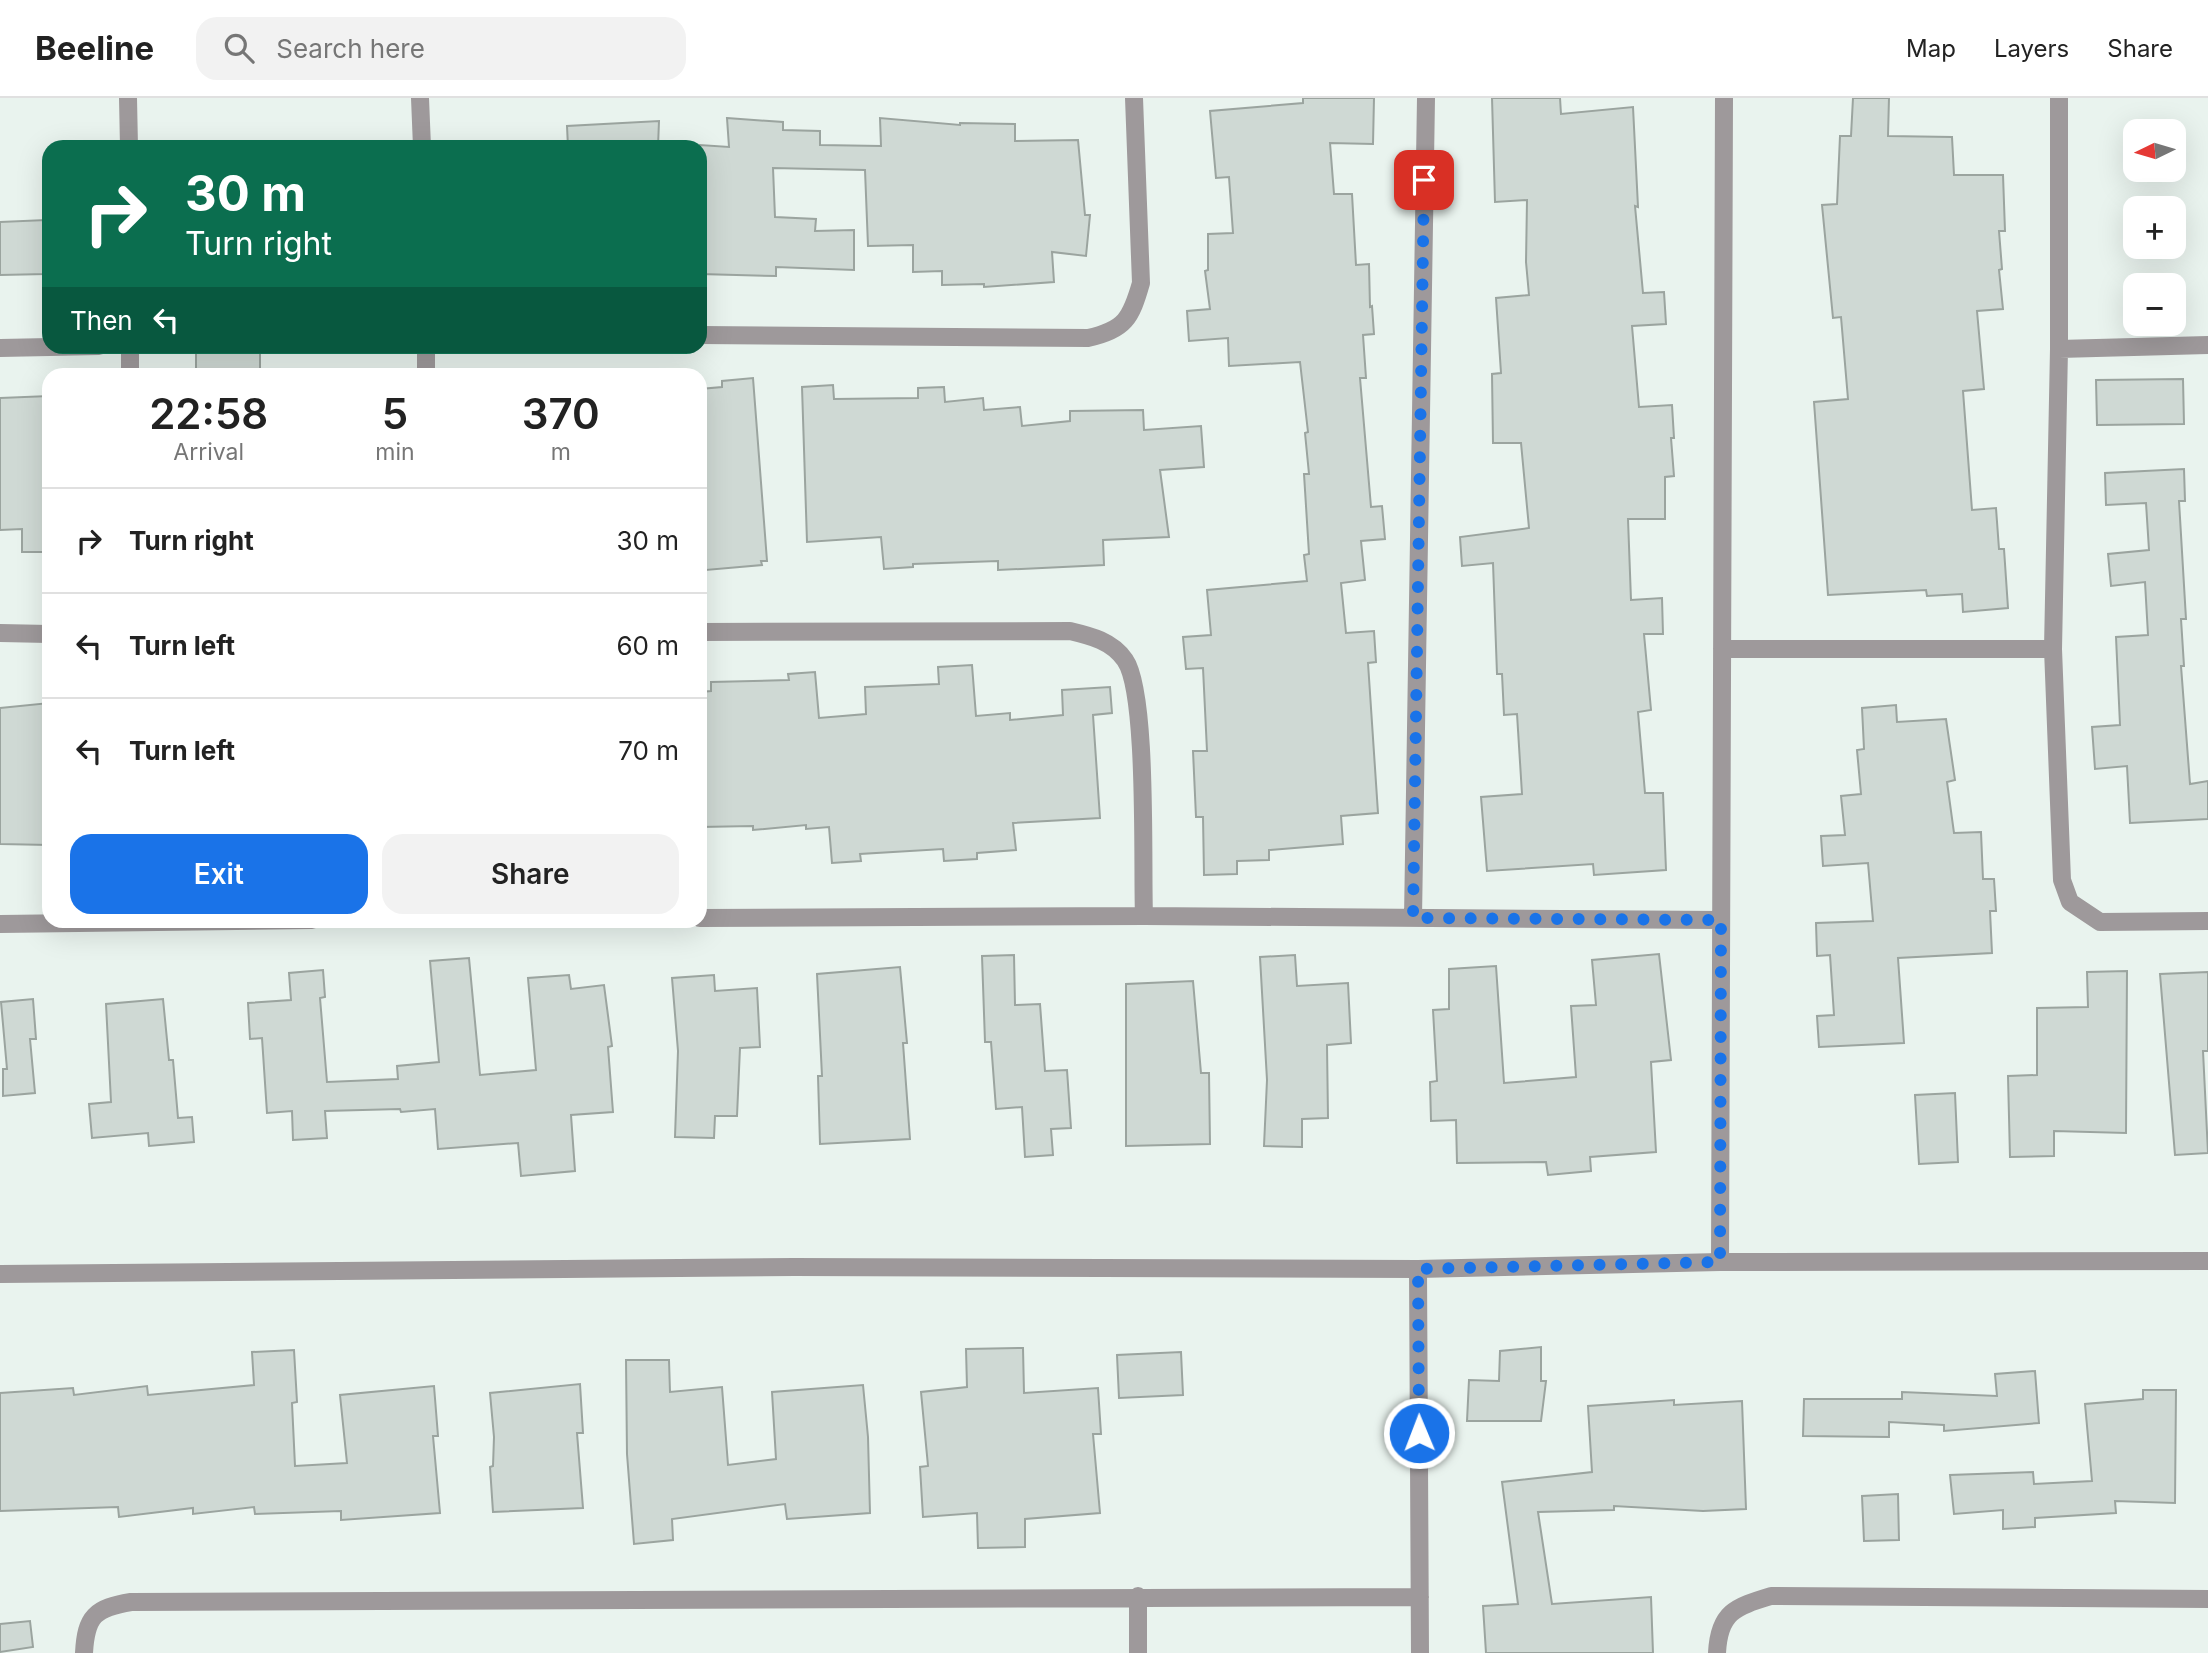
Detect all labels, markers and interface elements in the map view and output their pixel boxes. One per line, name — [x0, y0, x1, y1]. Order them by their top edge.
search box — [196, 17, 686, 80]
text: Beeline — [35, 28, 154, 68]
icon: search — [220, 29, 258, 67]
text: Search here — [276, 33, 425, 64]
text: Map — [1906, 34, 1956, 63]
text: Layers — [1994, 34, 2069, 63]
text: Share — [2107, 34, 2173, 63]
north arrow — [2123, 119, 2186, 182]
map controls — [2123, 119, 2186, 336]
pin — [1394, 150, 1454, 210]
icon: arrive — [1405, 161, 1443, 199]
text: 30 m — [185, 164, 306, 223]
icon: right — [70, 168, 161, 259]
button: + — [2123, 196, 2186, 259]
text: Turn right — [185, 224, 332, 263]
button: − — [2123, 273, 2186, 336]
icon: left — [147, 301, 185, 339]
text: Then — [70, 305, 133, 336]
text: 22:58 — [149, 388, 268, 439]
text: 5 — [382, 388, 408, 439]
text: 370 — [522, 388, 600, 439]
text: Arrival — [173, 438, 244, 466]
text: min — [375, 438, 415, 466]
text: m — [551, 438, 571, 466]
icon: right — [70, 522, 108, 560]
text: Turn right — [129, 525, 254, 556]
text: 30 m — [616, 525, 679, 556]
icon: left — [70, 627, 108, 665]
text: Turn left — [129, 630, 235, 661]
text: 60 m — [616, 630, 679, 661]
icon: left — [70, 732, 108, 770]
text: Turn left — [129, 735, 235, 766]
text: 70 m — [618, 735, 679, 766]
button: Exit — [70, 834, 368, 914]
button: Share — [382, 834, 679, 914]
position arrow — [1382, 1396, 1456, 1470]

